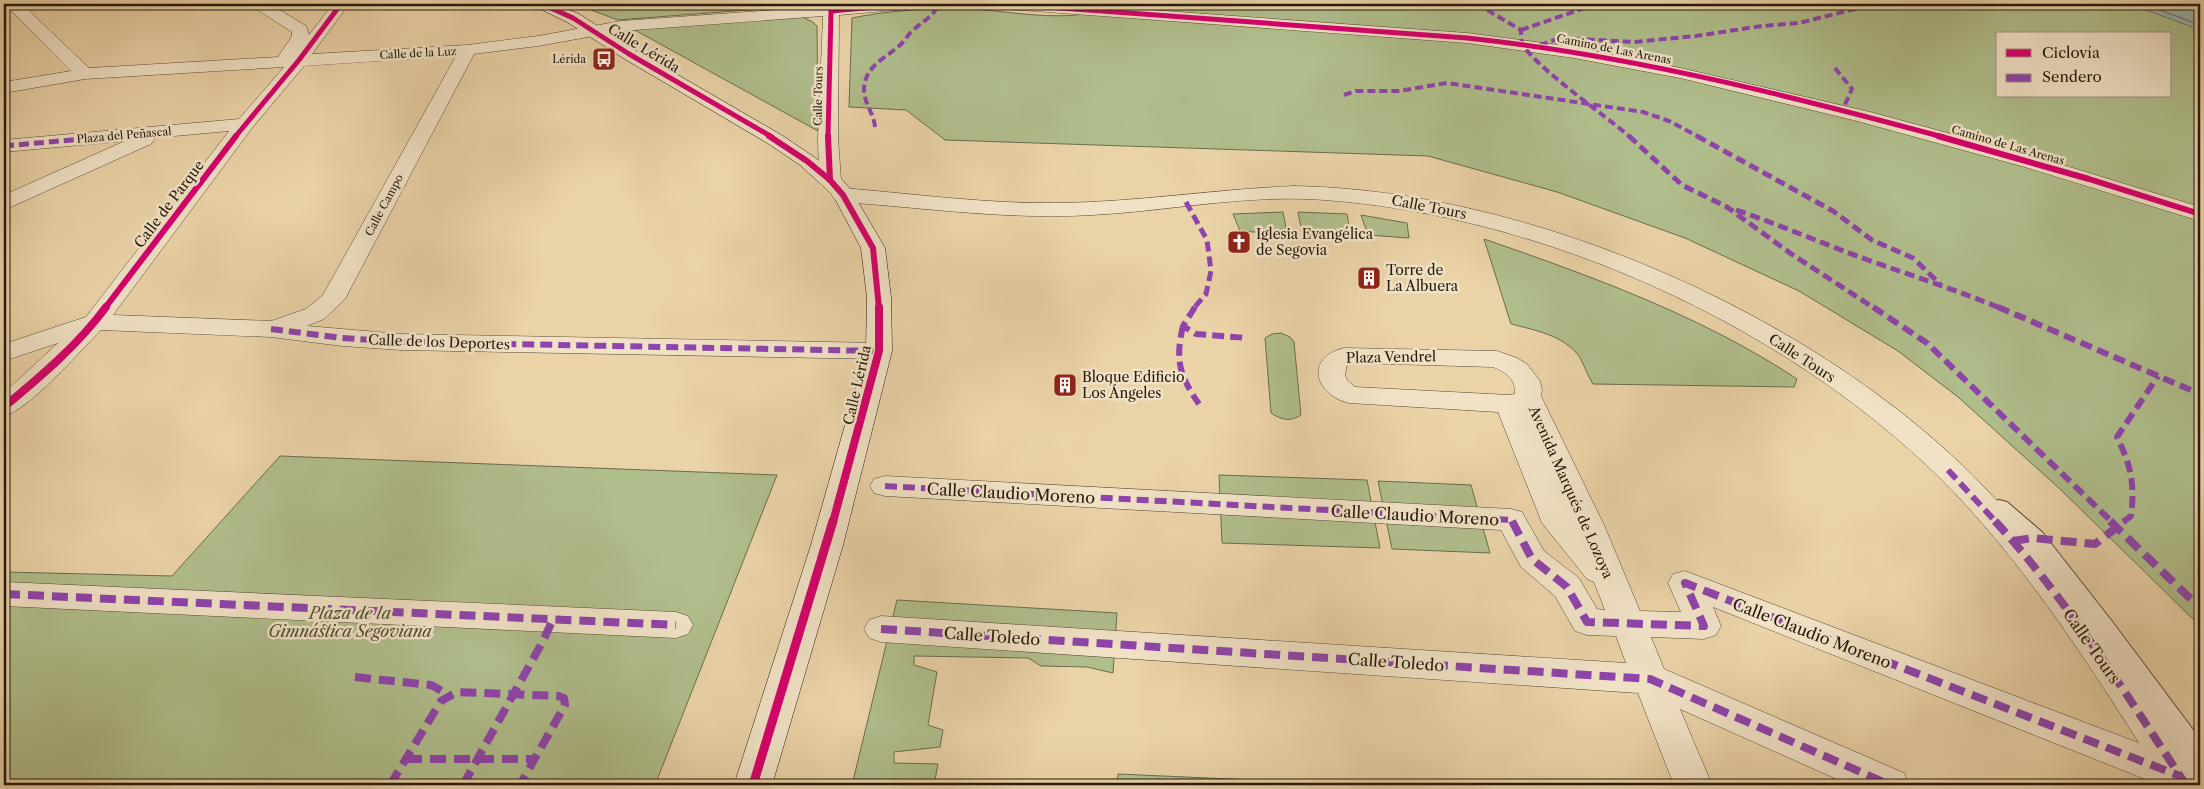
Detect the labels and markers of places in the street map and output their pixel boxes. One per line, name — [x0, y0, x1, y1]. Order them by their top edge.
bus stop icon: Lérida — [591, 46, 617, 72]
place label: Lérida — [552, 52, 586, 66]
place label: Iglesia Evangélica de Segovia — [1256, 225, 1374, 259]
church icon: Iglesia Evangélica de Segovia — [1226, 229, 1252, 255]
place label: Torre de La Albuera — [1386, 261, 1459, 295]
building icon: Torre de La Albuera — [1356, 265, 1382, 291]
place label: Bloque Edificio Los Ángeles — [1082, 368, 1185, 402]
building icon: Bloque Edificio Los Ángeles — [1052, 372, 1078, 398]

